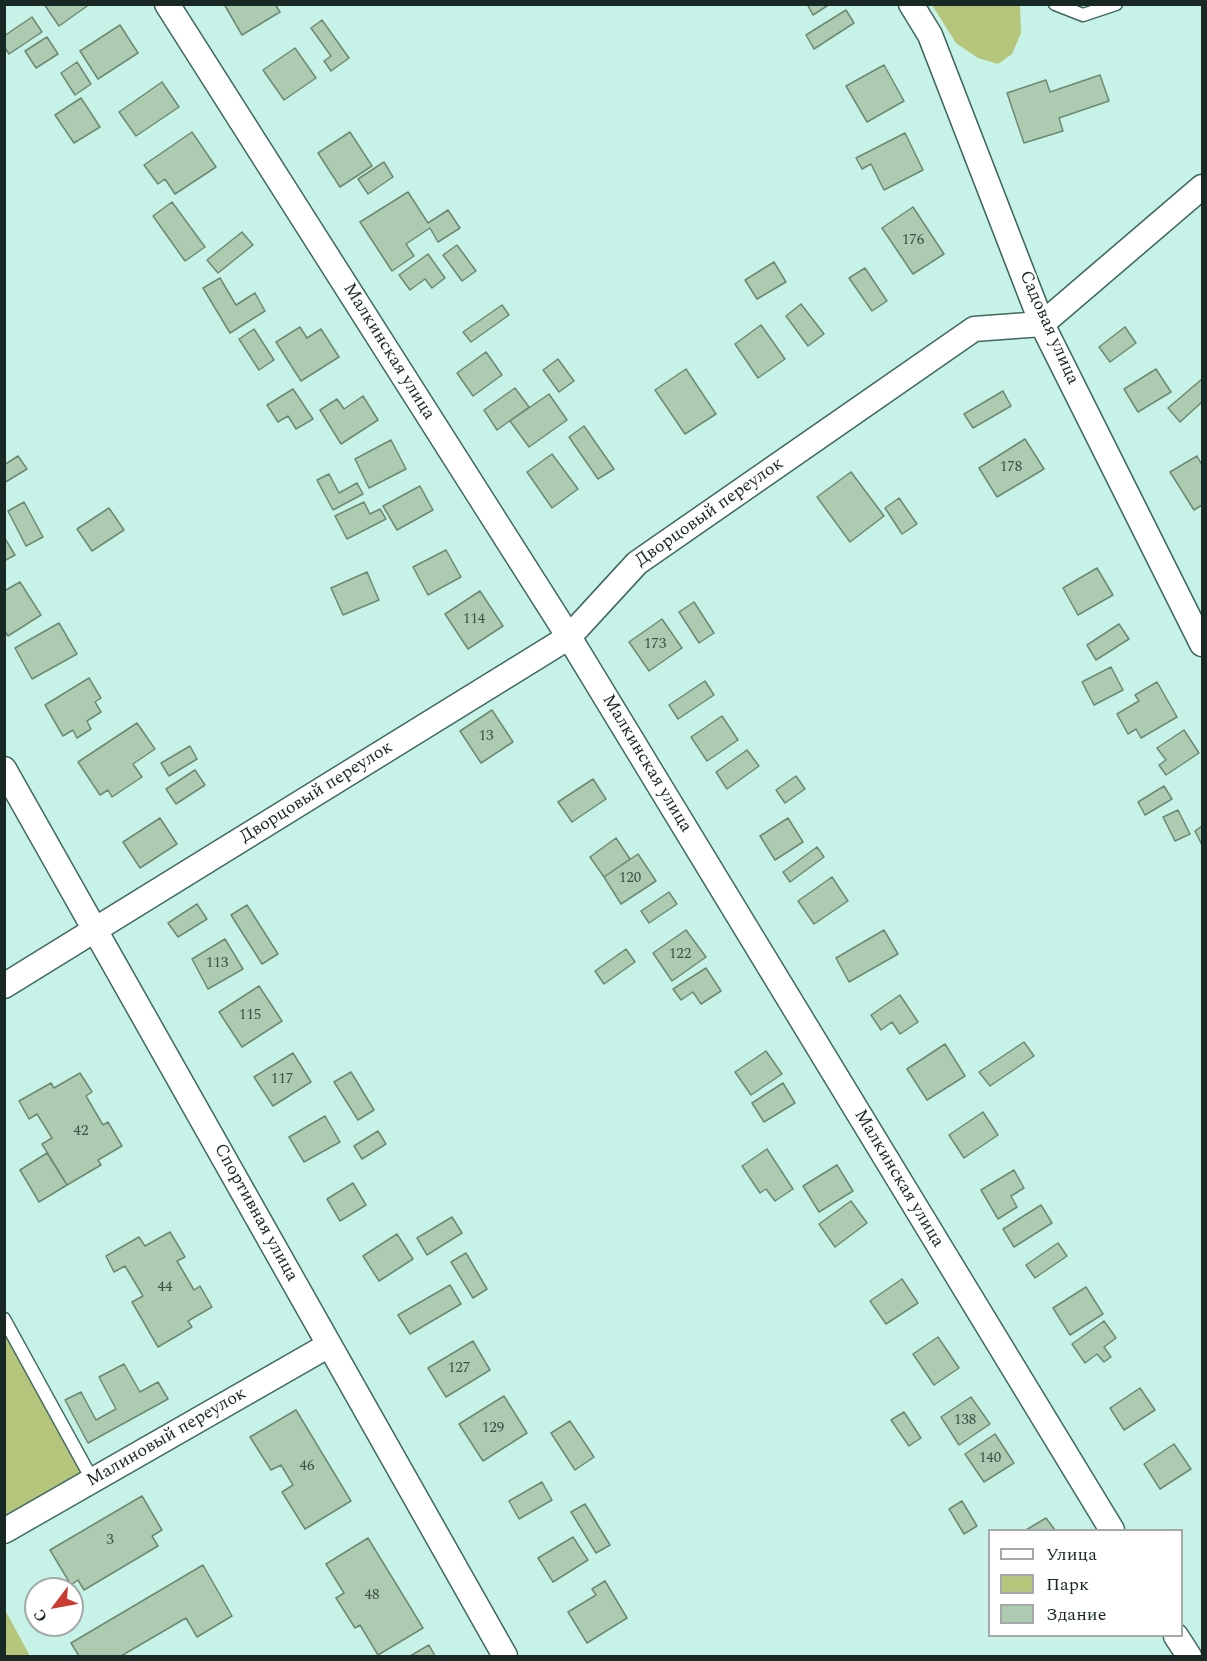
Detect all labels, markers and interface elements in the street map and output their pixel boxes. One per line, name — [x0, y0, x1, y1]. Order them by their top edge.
house number: 176 — [902, 232, 924, 250]
street label: Садовая улица — [1013, 268, 1083, 388]
street label: Малкинская улица — [337, 280, 439, 424]
street label: Дворцовый переулок — [632, 454, 788, 572]
house number: 178 — [1000, 459, 1022, 477]
house number: 114 — [463, 611, 485, 629]
house number: 173 — [644, 636, 666, 654]
street label: Малкинская улица — [596, 691, 696, 837]
house number: 13 — [479, 728, 493, 746]
street label: Дворцовый переулок — [237, 737, 397, 849]
house number: 120 — [619, 870, 641, 888]
house number: 122 — [669, 946, 691, 964]
house number: 113 — [206, 955, 228, 973]
house number: 115 — [239, 1007, 261, 1025]
house number: 117 — [271, 1071, 293, 1089]
street label: Малкинская улица — [848, 1106, 948, 1252]
house number: 42 — [74, 1123, 88, 1141]
street label: Спортивная улица — [208, 1140, 302, 1286]
house number: 44 — [158, 1279, 172, 1297]
house number: 127 — [448, 1360, 470, 1378]
street label: Малиновый переулок — [83, 1383, 251, 1493]
house number: 138 — [954, 1412, 976, 1430]
house number: 129 — [482, 1420, 504, 1438]
house number: 140 — [979, 1450, 1001, 1468]
house number: 46 — [300, 1458, 314, 1476]
legend — [988, 1529, 1183, 1637]
house number: 3 — [106, 1532, 114, 1550]
text: Улица — [1046, 1541, 1097, 1568]
text: Парк — [1046, 1571, 1089, 1598]
north arrow — [24, 1577, 84, 1637]
house number: 48 — [365, 1587, 379, 1605]
text: Здание — [1046, 1601, 1106, 1628]
text: С — [27, 1604, 54, 1627]

